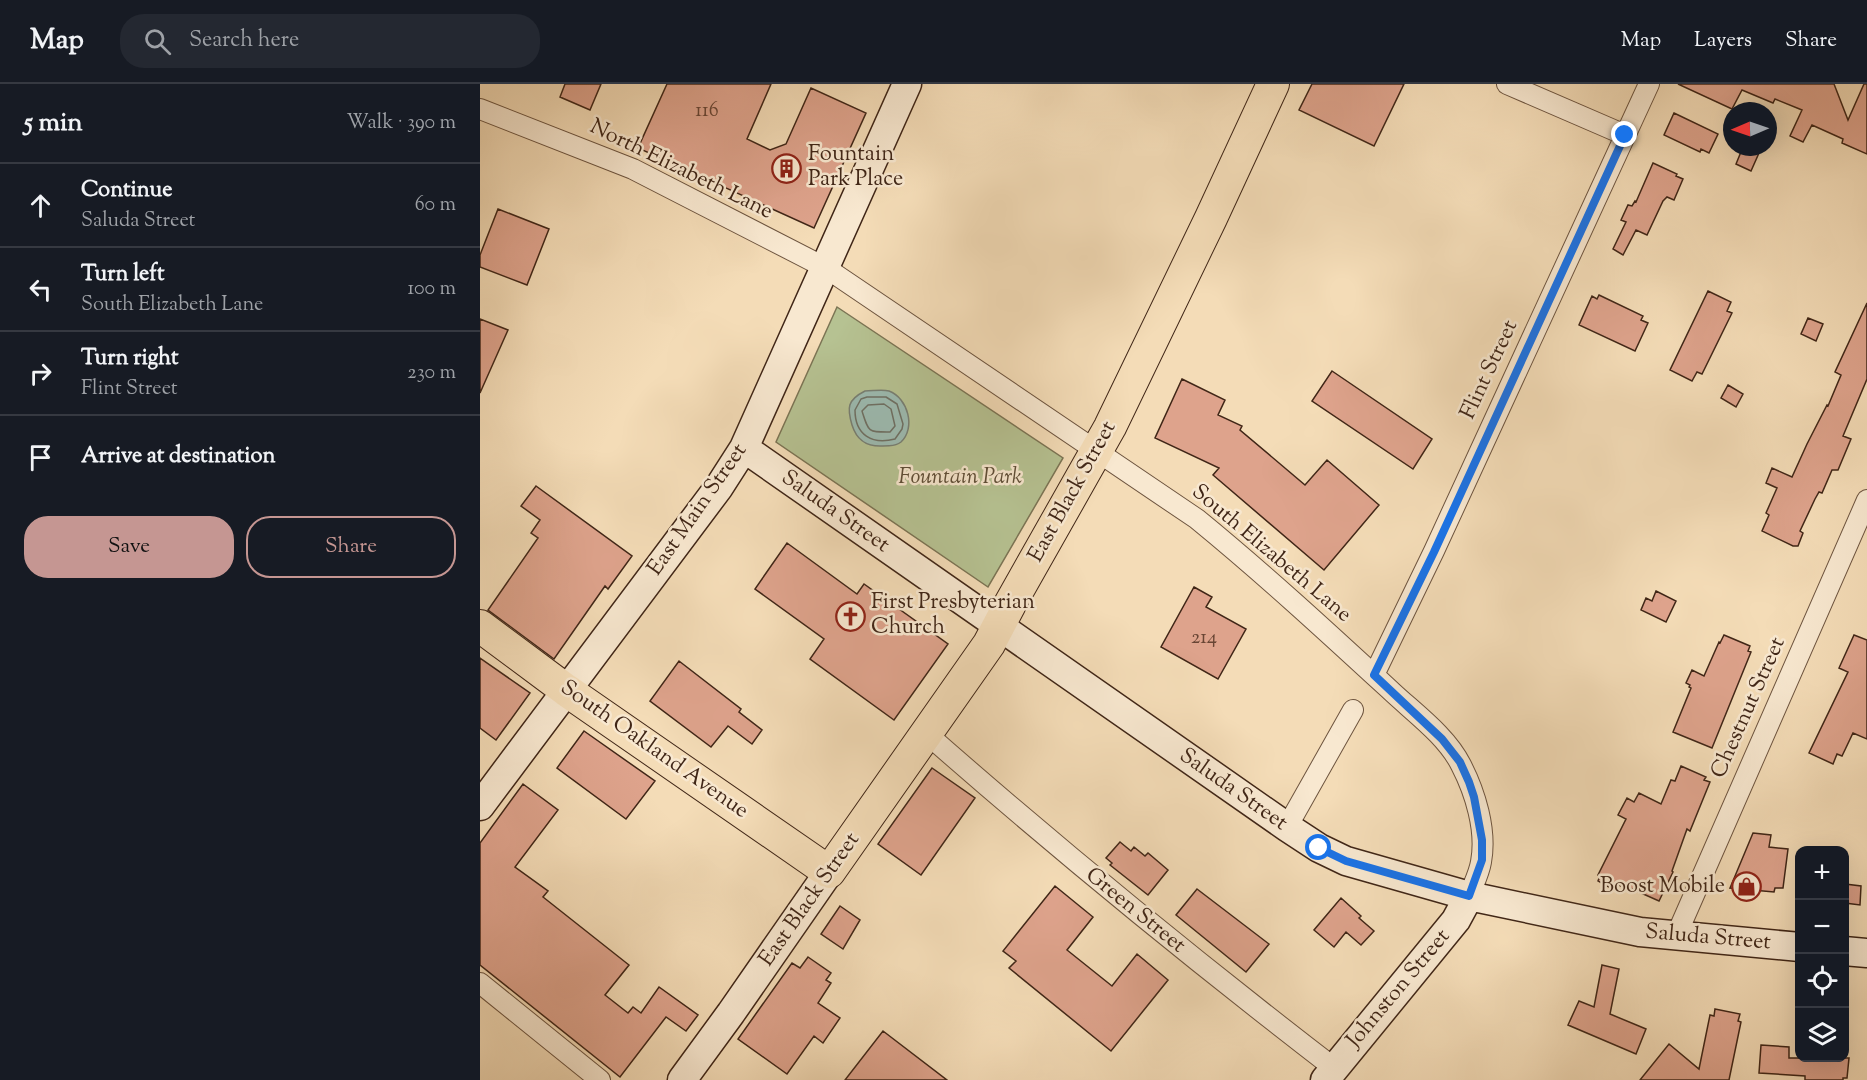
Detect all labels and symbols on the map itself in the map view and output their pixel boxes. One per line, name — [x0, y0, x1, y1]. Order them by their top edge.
house number: 116 — [695, 97, 719, 126]
north arrow — [1723, 102, 1777, 156]
street label: North Elizabeth Lane — [584, 112, 778, 228]
route end — [1611, 121, 1637, 147]
place label: Fountain Park Place — [808, 139, 903, 196]
building icon: Fountain Park Place — [771, 152, 803, 184]
street label: Flint Street — [1453, 315, 1527, 425]
street label: East Black Street — [1021, 415, 1125, 569]
street label: East Main Street — [640, 437, 756, 583]
park label: Fountain Park — [898, 462, 1022, 494]
street label: Saluda Street — [774, 463, 896, 561]
street label: South Elizabeth Lane — [1184, 477, 1358, 631]
place label: First Presbyterian Church — [871, 587, 1035, 644]
church icon: First Presbyterian Church — [834, 600, 866, 632]
house number: 214 — [1191, 624, 1217, 653]
street label: Chestnut Street — [1704, 632, 1795, 784]
street label: South Oakland Avenue — [553, 673, 755, 827]
street label: Saluda Street — [1172, 741, 1294, 839]
street label: East Black Street — [752, 826, 868, 974]
route start — [1305, 834, 1331, 860]
street label: Green Street — [1078, 860, 1193, 962]
place label: Boost Mobile — [1600, 871, 1725, 903]
shop icon: Boost Mobile — [1730, 871, 1762, 903]
street label: Saluda Street — [1644, 917, 1773, 959]
street label: Johnston Street — [1339, 922, 1459, 1056]

